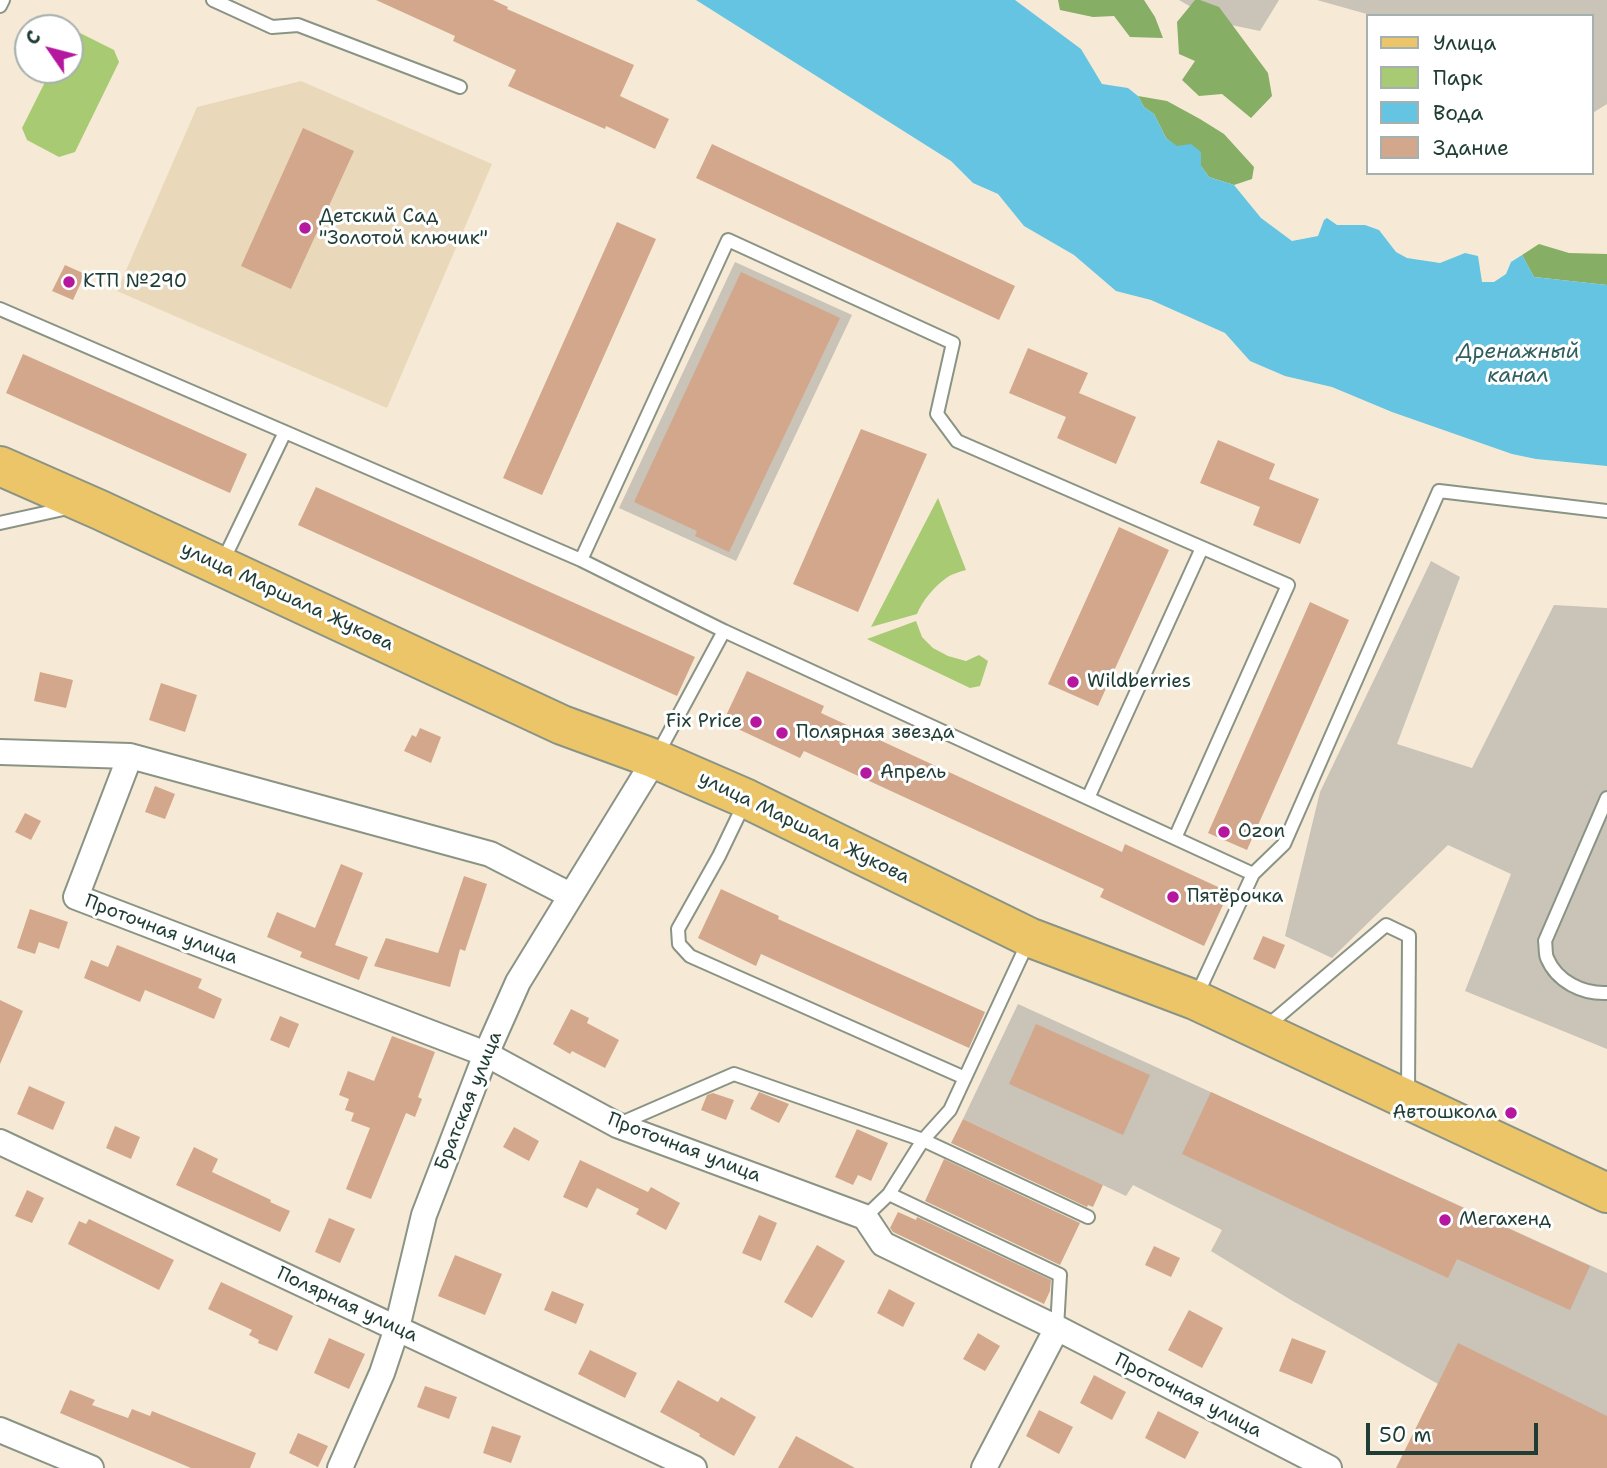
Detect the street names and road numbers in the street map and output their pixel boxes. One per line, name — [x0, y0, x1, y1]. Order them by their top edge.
street label: улица Маршала Жукова — [177, 538, 397, 656]
street label: улица Маршала Жукова — [695, 767, 913, 889]
street label: Проточная улица — [81, 890, 241, 970]
street label: Братская улица — [431, 1028, 507, 1174]
street label: Проточная улица — [604, 1108, 764, 1188]
street label: Полярная улица — [273, 1262, 421, 1348]
street label: Проточная улица — [1111, 1349, 1265, 1443]

